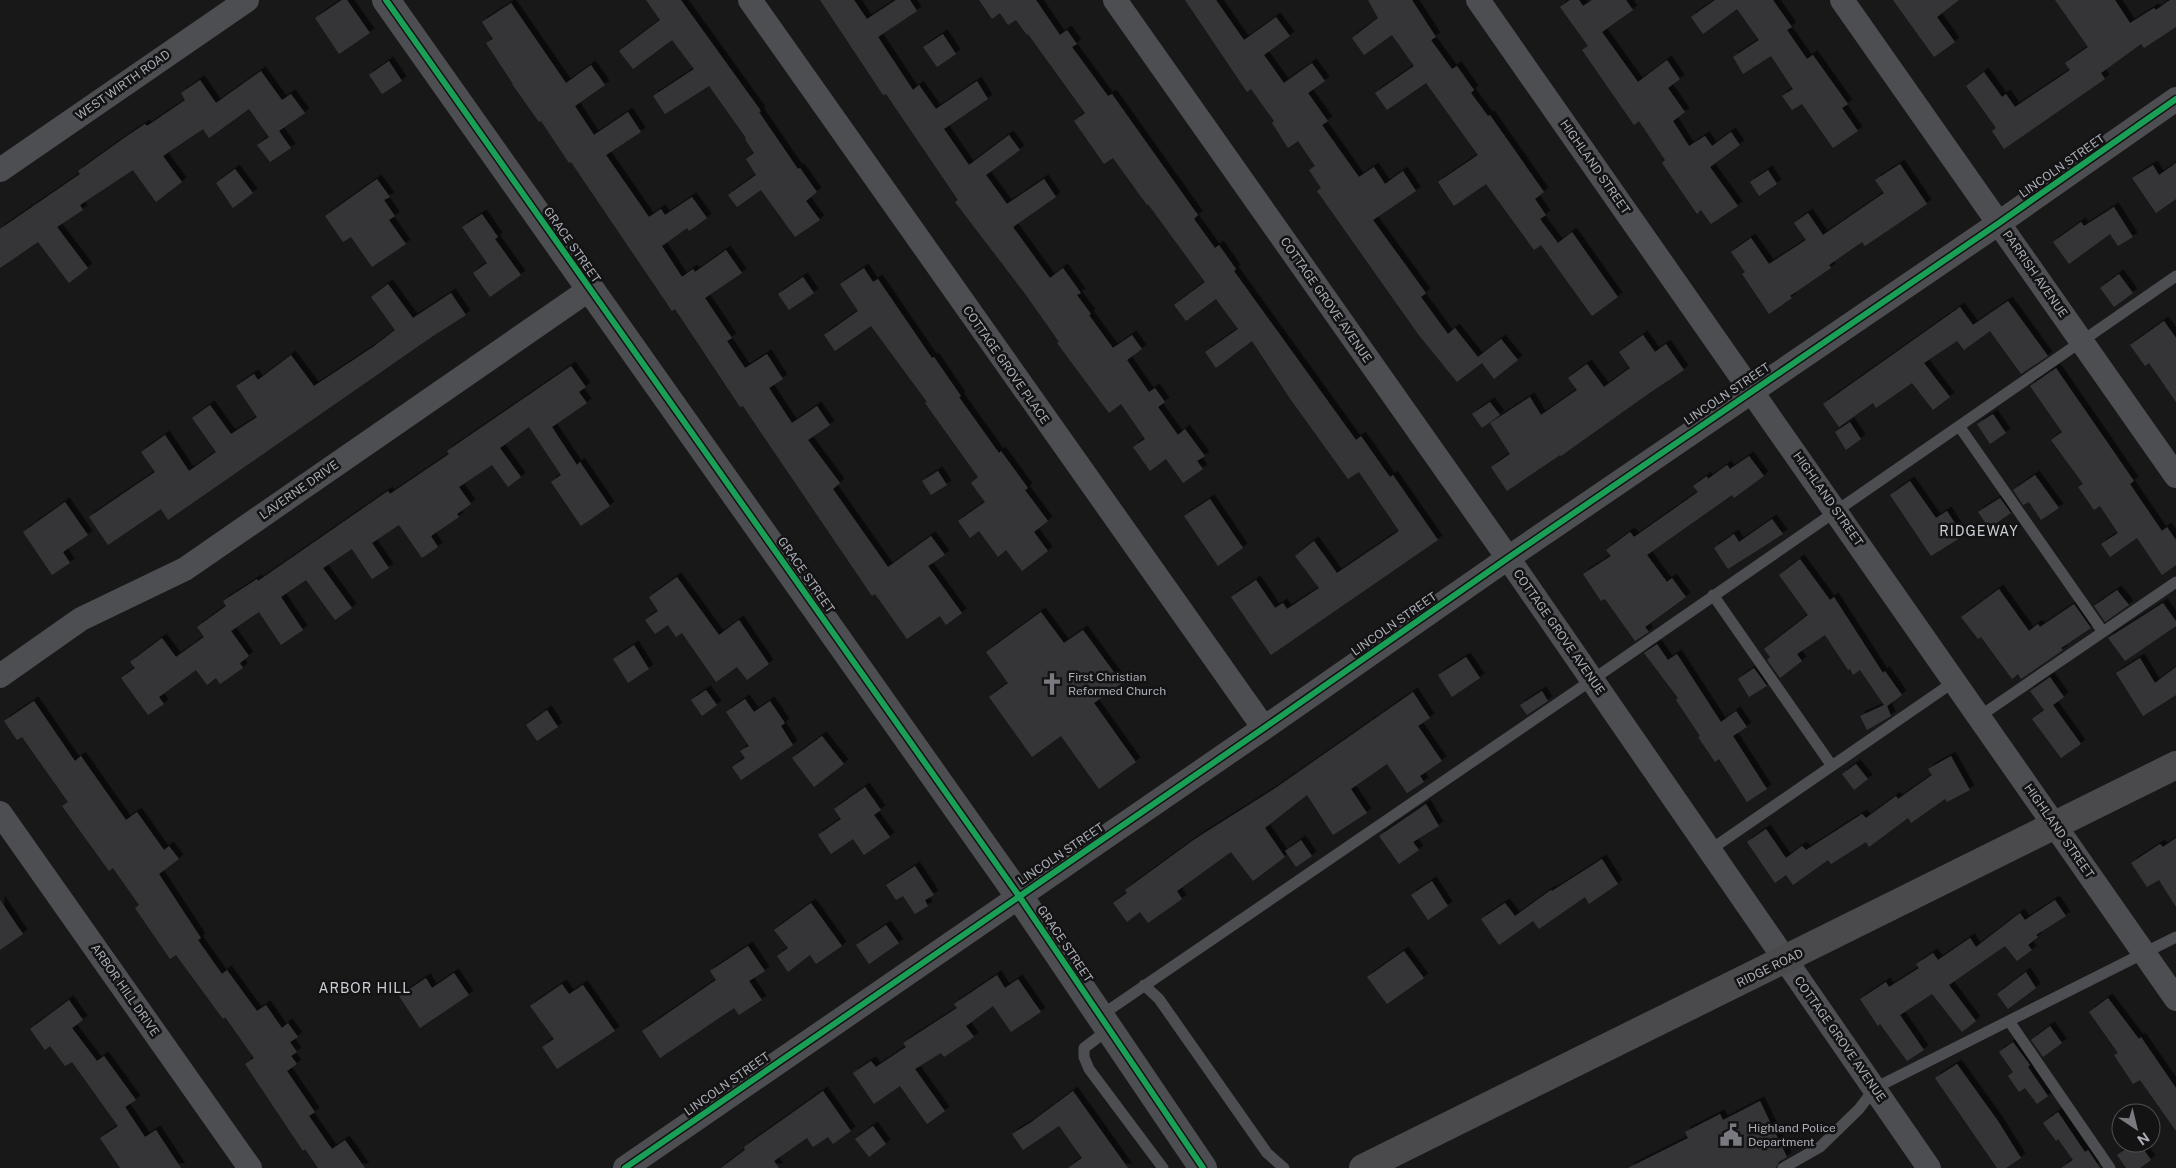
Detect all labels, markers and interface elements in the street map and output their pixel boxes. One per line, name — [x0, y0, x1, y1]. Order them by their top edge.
street label: WEST WIRTH ROAD — [73, 47, 173, 123]
street label: HIGHLAND STREET — [1557, 117, 1633, 217]
street label: LINCOLN STREET — [2017, 131, 2107, 201]
street label: GRACE STREET — [541, 205, 603, 285]
street label: PARRISH AVENUE — [2000, 228, 2070, 320]
street label: COTTAGE GROVE AVENUE — [1277, 235, 1375, 365]
street label: COTTAGE GROVE PLACE — [960, 303, 1052, 427]
street label: LINCOLN STREET — [1681, 360, 1773, 428]
street label: HIGHLAND STREET — [1790, 449, 1866, 549]
street label: LAVERNE DRIVE — [257, 458, 341, 522]
district label: RIDGEWAY — [1939, 523, 2019, 539]
street label: GRACE STREET — [775, 535, 837, 615]
street label: COTTAGE GROVE AVENUE — [1510, 567, 1608, 697]
street label: LINCOLN STREET — [1349, 589, 1439, 659]
place label: First Christian Reformed Church — [1068, 670, 1166, 698]
church icon: First Christian Reformed Church — [1039, 671, 1065, 697]
street label: HIGHLAND STREET — [2021, 781, 2097, 881]
street label: LINCOLN STREET — [1015, 820, 1107, 888]
street label: GRACE STREET — [1034, 903, 1096, 985]
street label: ARBOR HILL DRIVE — [88, 941, 162, 1039]
street label: RIDGE ROAD — [1734, 946, 1806, 990]
street label: COTTAGE GROVE AVENUE — [1791, 974, 1889, 1104]
district label: ARBOR HILL — [319, 980, 411, 996]
street label: LINCOLN STREET — [682, 1049, 772, 1119]
north arrow — [2111, 1103, 2161, 1153]
place label: Highland Police Department — [1748, 1121, 1836, 1149]
public building icon: Highland Police Department — [1718, 1122, 1744, 1148]
text: N — [2134, 1129, 2153, 1148]

